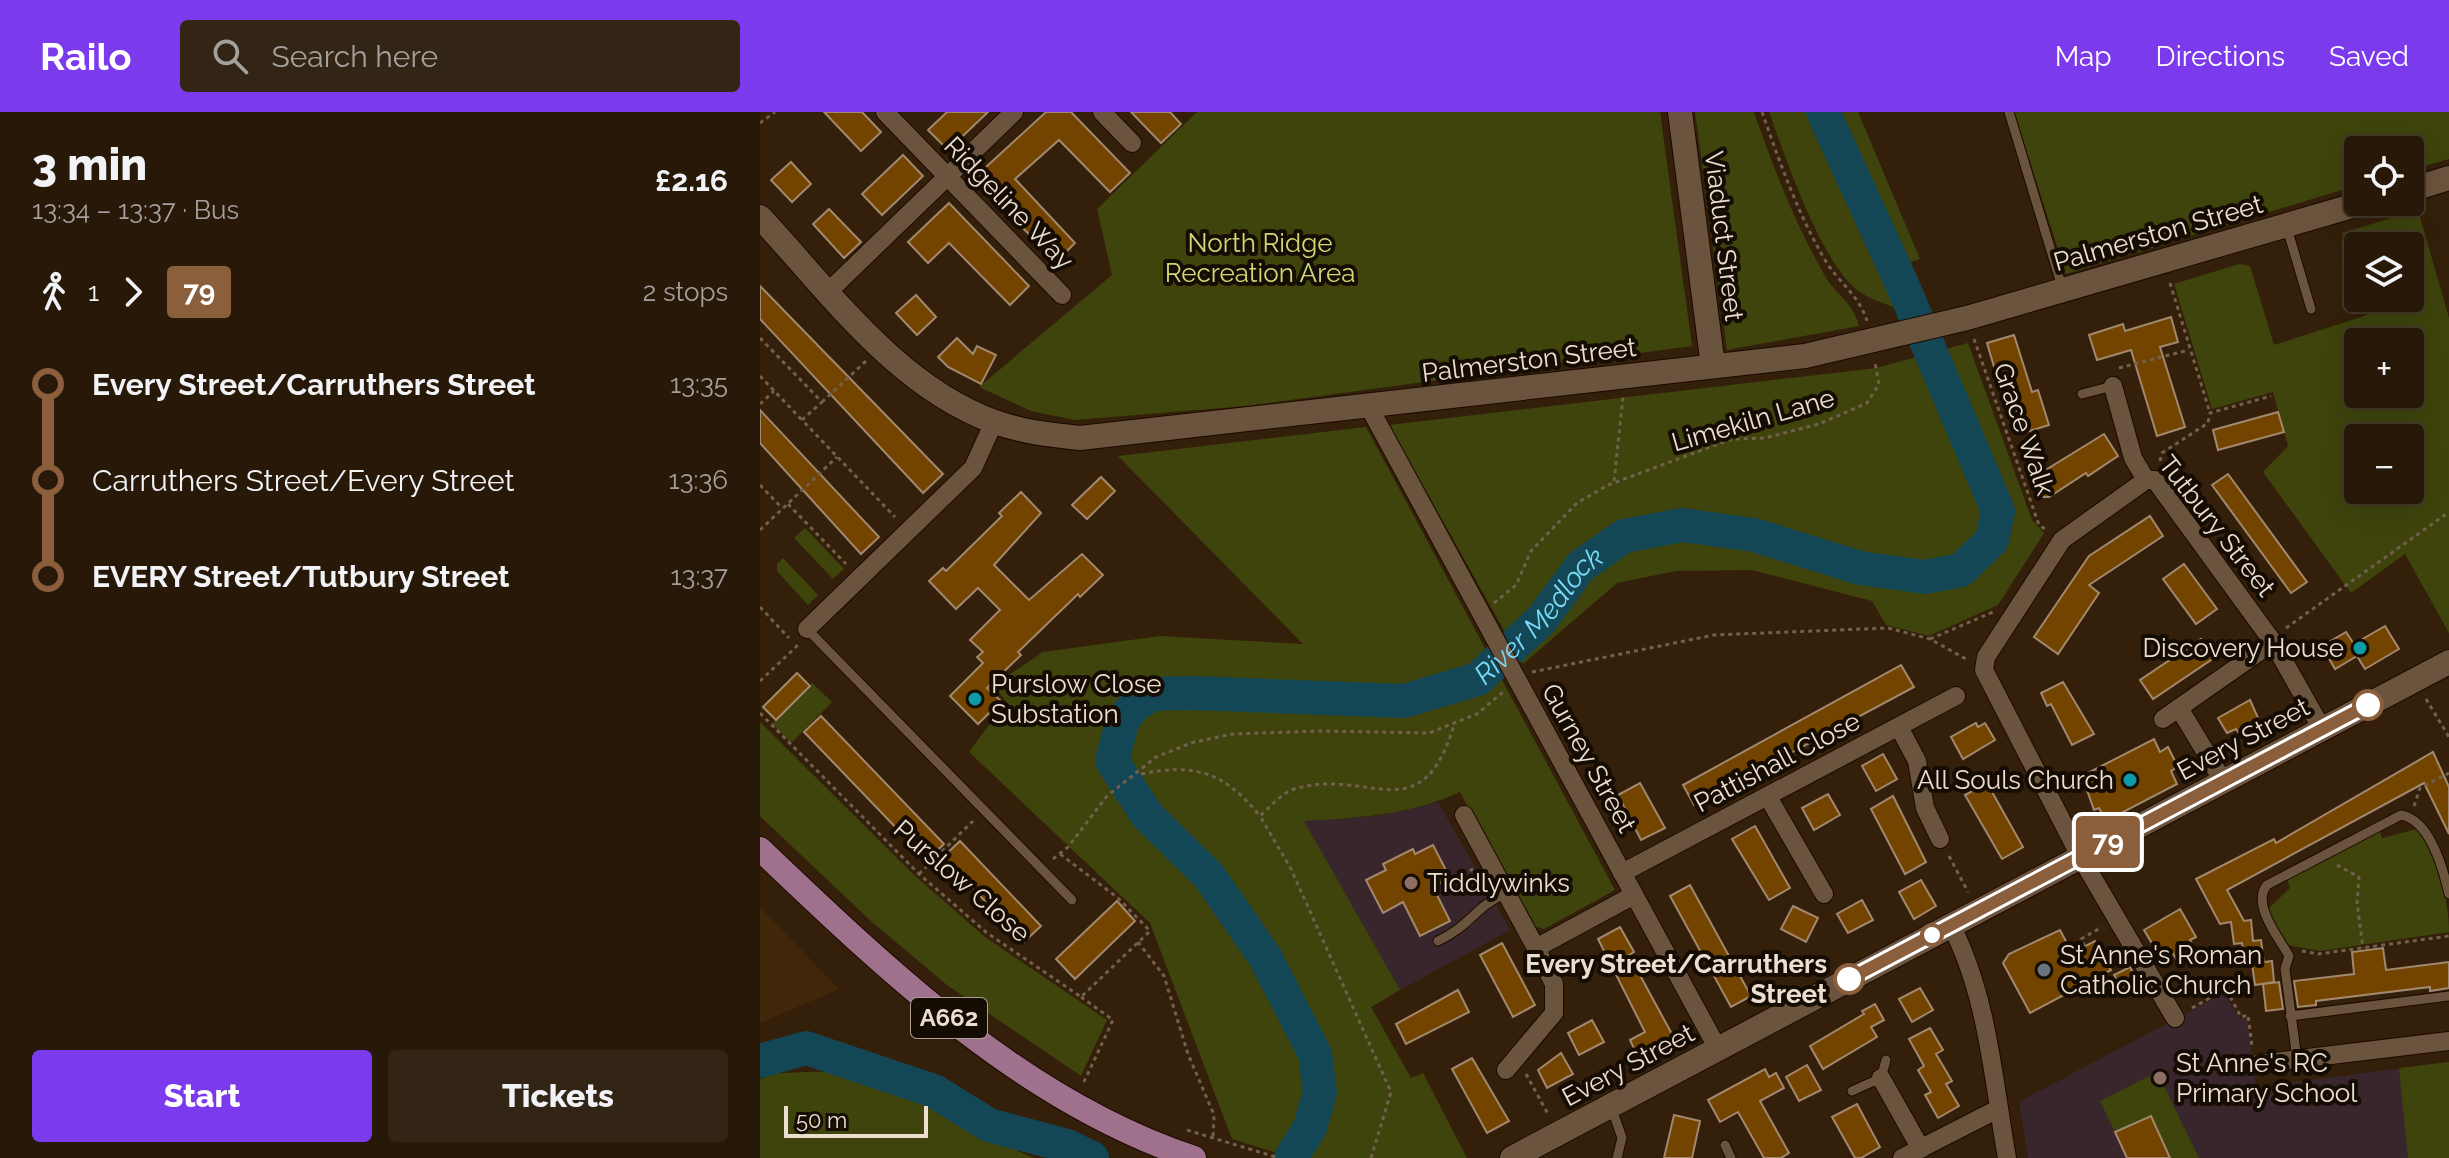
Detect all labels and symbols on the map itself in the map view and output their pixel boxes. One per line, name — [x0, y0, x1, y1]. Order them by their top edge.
street label: Ridgeline Way — [938, 131, 1080, 275]
street label: Viaduct Street — [1699, 149, 1749, 323]
street label: Palmerston Street — [2050, 189, 2266, 277]
park label: North Ridge Recreation Area — [1165, 228, 1355, 288]
street label: Palmerston Street — [1420, 332, 1638, 388]
street label: Grace Walk — [1987, 359, 2061, 499]
street label: Limekiln Lane — [1668, 382, 1838, 458]
street label: Tutbury Street — [2153, 450, 2281, 603]
water label: River Medlock — [1467, 540, 1610, 691]
place label: Discovery House — [2143, 633, 2344, 663]
marker: Discovery House — [2351, 639, 2369, 657]
place label: Purslow Close Substation — [991, 669, 1162, 729]
street label: Gurney Street — [1536, 678, 1642, 838]
marker: Purslow Close Substation — [966, 690, 984, 708]
unlabelled marker — [2353, 690, 2383, 720]
street label: Every Street — [2172, 692, 2314, 786]
street label: Pattishall Close — [1689, 706, 1865, 818]
place label: All Souls Church — [1917, 765, 2114, 795]
marker: All Souls Church — [2121, 771, 2139, 789]
street label: Purslow Close — [888, 814, 1036, 948]
line badge: 79 — [2072, 816, 2144, 868]
place label: Tiddlywinks — [1427, 868, 1570, 898]
marker: Tiddlywinks — [1402, 874, 1420, 892]
unlabelled marker — [1921, 924, 1943, 946]
place label: St Anne's Roman Catholic Church — [2060, 940, 2262, 1000]
place label: Every Street/Carruthers Street — [1525, 949, 1827, 1009]
marker: St Anne's Roman Catholic Church — [2035, 961, 2053, 979]
marker: Every Street/Carruthers Street — [1834, 964, 1864, 994]
road number: A662 — [911, 998, 987, 1038]
street label: Every Street — [1557, 1018, 1699, 1112]
place label: St Anne's RC Primary School — [2176, 1048, 2358, 1108]
marker: St Anne's RC Primary School — [2151, 1069, 2169, 1087]
scale bar — [784, 1102, 928, 1138]

